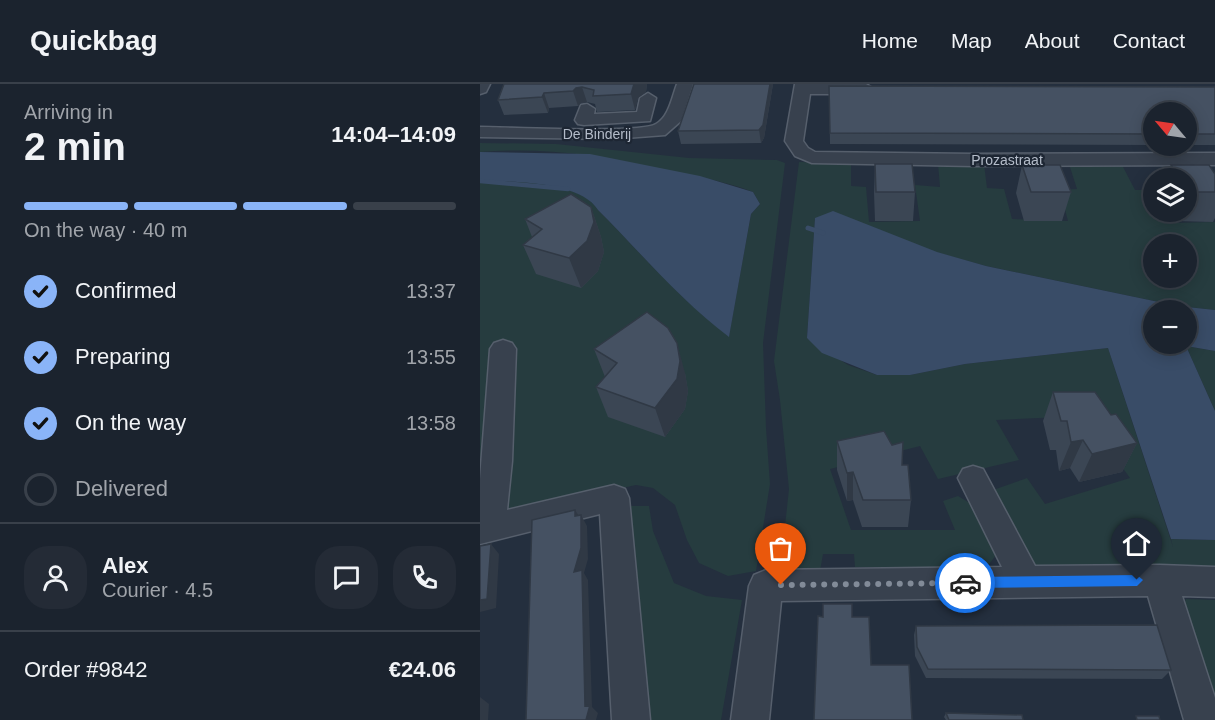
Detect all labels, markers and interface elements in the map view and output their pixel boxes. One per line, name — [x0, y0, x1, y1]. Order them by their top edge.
text: Quickbag — [30, 25, 158, 56]
text: Home — [862, 29, 918, 52]
text: Map — [951, 29, 992, 52]
text: About — [1025, 29, 1080, 52]
text: Contact — [1113, 29, 1185, 52]
text: Arriving in — [24, 101, 113, 123]
north arrow — [1143, 102, 1197, 156]
map controls — [1143, 102, 1197, 354]
text: 14:04–14:09 — [331, 122, 456, 147]
text: 2 min — [24, 125, 126, 168]
street label: De Binderij — [563, 126, 631, 142]
street label: Prozastraat — [971, 152, 1043, 168]
button: layers — [1143, 168, 1197, 222]
text: On the way · 40 m — [24, 219, 187, 241]
button: + — [1143, 234, 1197, 288]
icon: check — [24, 275, 57, 308]
text: Confirmed — [75, 278, 176, 303]
text: 13:37 — [406, 280, 456, 302]
button: − — [1143, 300, 1197, 354]
icon: check — [24, 341, 57, 374]
text: Preparing — [75, 344, 170, 369]
text: 13:55 — [406, 346, 456, 368]
icon: check — [24, 407, 57, 440]
text: On the way — [75, 410, 186, 435]
text: 13:58 — [406, 412, 456, 434]
text: Delivered — [75, 476, 168, 501]
pin — [1111, 518, 1162, 580]
pin — [755, 523, 806, 585]
icon: home — [1120, 527, 1153, 560]
icon: bag — [764, 532, 797, 565]
button: person — [24, 546, 87, 609]
button: chat — [315, 546, 378, 609]
button: phone — [393, 546, 456, 609]
text: Alex — [102, 553, 148, 578]
courier — [935, 553, 995, 613]
icon: car — [949, 567, 982, 600]
text: Courier · 4.5 — [102, 579, 213, 601]
text: Order #9842 — [24, 657, 148, 682]
text: €24.06 — [389, 657, 456, 682]

